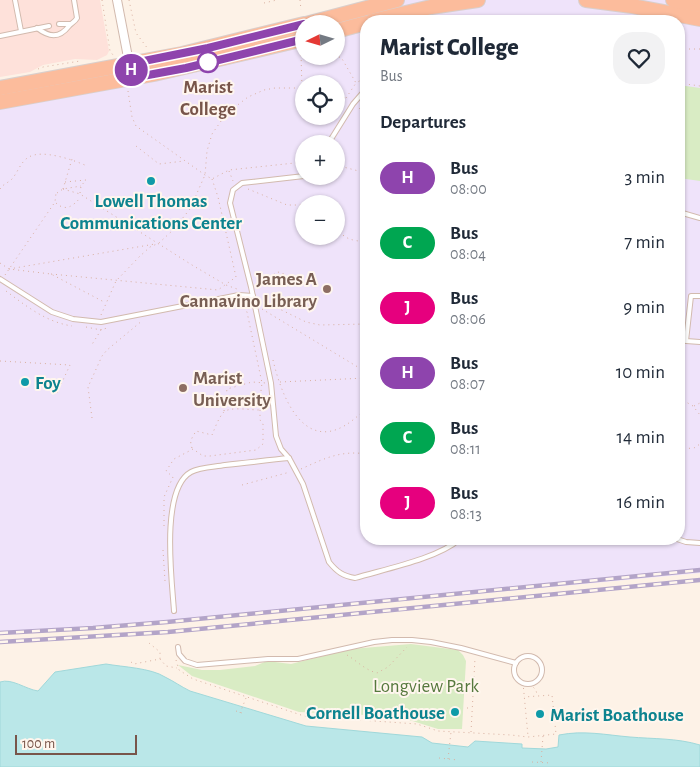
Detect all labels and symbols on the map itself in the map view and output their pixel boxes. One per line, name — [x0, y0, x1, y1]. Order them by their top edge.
north arrow — [295, 15, 345, 65]
marker: Marist College — [197, 51, 219, 73]
line badge: H — [115, 54, 147, 86]
place label: Marist College — [180, 78, 236, 119]
marker: Lowell Thomas Communications Center — [145, 175, 157, 187]
place label: Lowell Thomas Communications Center — [60, 192, 242, 233]
place label: James A Cannavino Library — [180, 270, 318, 311]
marker: James A Cannavino Library — [321, 283, 333, 295]
place label: Marist University — [193, 369, 271, 410]
place label: Foy — [35, 374, 61, 393]
marker: Foy — [19, 376, 31, 388]
marker: Marist University — [177, 382, 189, 394]
park label: Longview Park — [373, 677, 479, 696]
place label: Cornell Boathouse — [306, 704, 445, 723]
marker: Cornell Boathouse — [449, 706, 461, 718]
place label: Marist Boathouse — [550, 706, 684, 725]
marker: Marist Boathouse — [534, 708, 546, 720]
scale bar — [15, 732, 138, 755]

